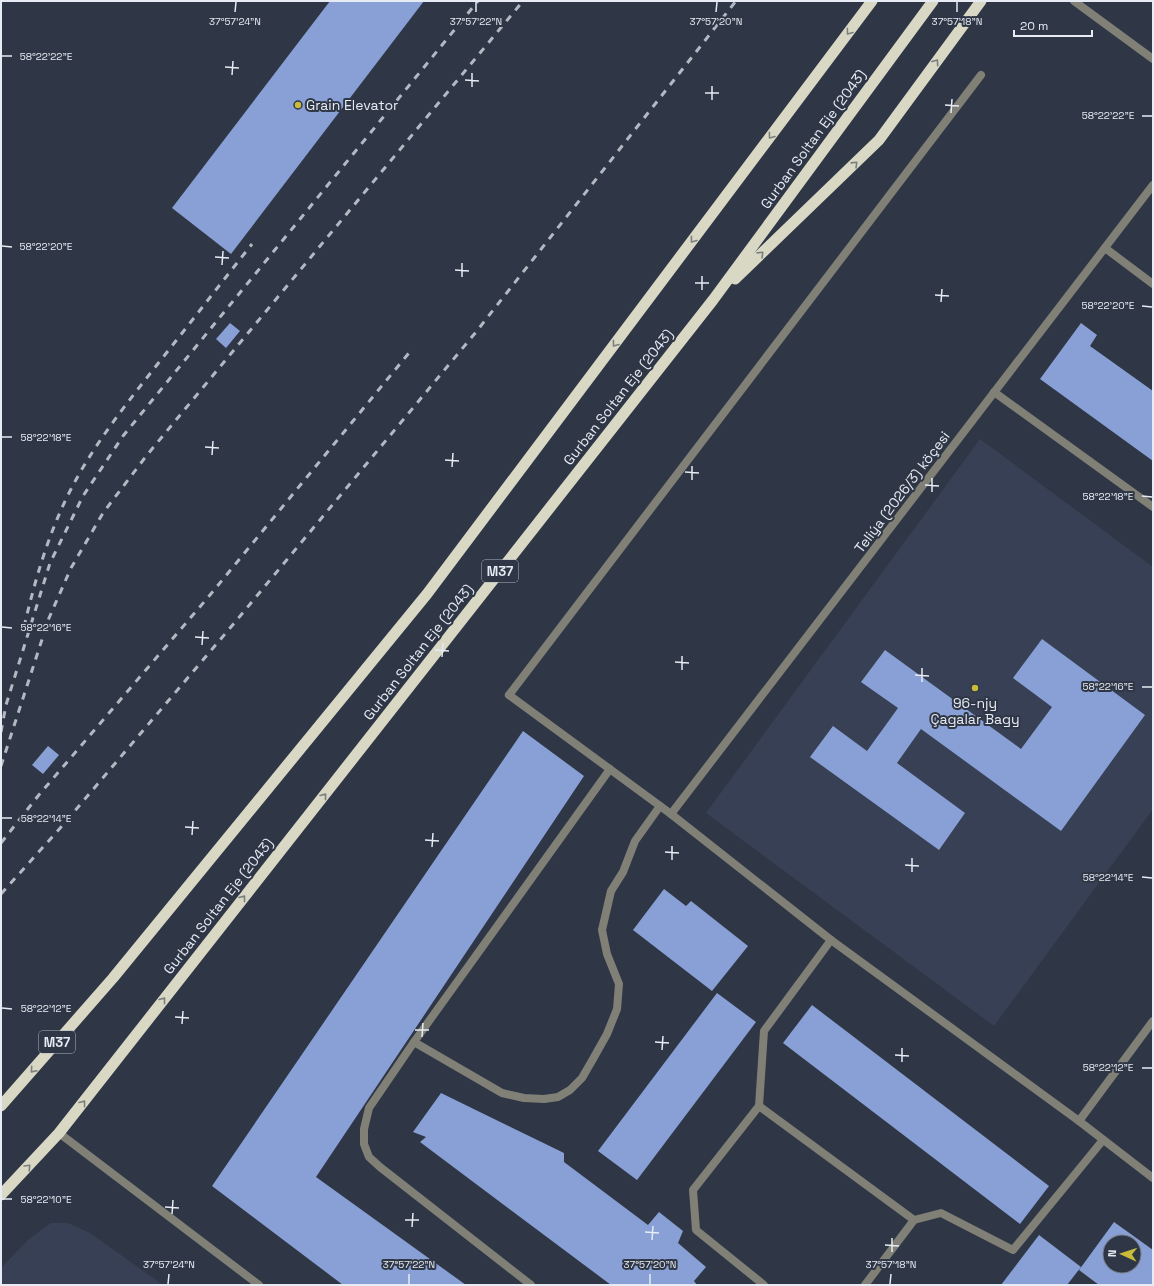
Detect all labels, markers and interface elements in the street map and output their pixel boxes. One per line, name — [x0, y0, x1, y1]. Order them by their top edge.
scale bar — [1014, 12, 1092, 38]
text: 37°57'24"N — [209, 15, 261, 28]
text: 37°57'22"N — [450, 15, 502, 28]
text: 37°57'20"N — [690, 15, 742, 28]
text: 37°57'18"N — [932, 15, 982, 28]
text: 20 m — [1020, 18, 1048, 34]
one-way arrow — [847, 28, 854, 35]
text: 58°22'22"E — [20, 50, 73, 63]
one-way arrow — [931, 60, 938, 67]
street label: Gurban Soltan Eje (2043) — [756, 66, 870, 212]
place label: Grain Elevator — [306, 96, 398, 114]
marker: Grain Elevator — [293, 100, 303, 110]
text: 58°22'22"E — [1082, 109, 1135, 122]
one-way arrow — [769, 132, 776, 139]
one-way arrow — [850, 161, 858, 168]
one-way arrow — [691, 236, 698, 243]
text: 58°22'20"E — [20, 240, 73, 253]
one-way arrow — [756, 251, 764, 258]
text: 58°22'20"E — [1082, 299, 1135, 312]
street label: Gurban Soltan Eje (2043) — [559, 325, 677, 469]
one-way arrow — [613, 340, 620, 347]
street label: Teliýa (2026/3) köçesi — [850, 428, 954, 556]
text: 58°22'18"E — [21, 431, 72, 444]
text: 58°22'18"E — [1083, 490, 1134, 503]
road number: M37 — [482, 560, 518, 582]
street label: Gurban Soltan Eje (2043) — [359, 580, 477, 724]
text: 58°22'16"E — [21, 621, 72, 634]
text: 58°22'16"E — [1083, 680, 1134, 693]
marker: 96-njy Çagalar Bagy — [970, 683, 980, 693]
place label: 96-njy Çagalar Bagy — [931, 694, 1019, 728]
one-way arrow — [319, 793, 326, 800]
text: 58°22'14"E — [21, 812, 72, 825]
street label: Gurban Soltan Eje (2043) — [159, 834, 277, 978]
text: 58°22'14"E — [1083, 871, 1134, 884]
one-way arrow — [239, 896, 246, 903]
one-way arrow — [159, 998, 166, 1005]
text: 58°22'12"E — [21, 1002, 72, 1015]
road number: M37 — [39, 1031, 75, 1053]
text: 58°22'12"E — [1083, 1061, 1134, 1074]
one-way arrow — [30, 1066, 37, 1073]
one-way arrow — [78, 1100, 85, 1107]
one-way arrow — [23, 1164, 30, 1172]
text: 58°22'10"E — [20, 1193, 72, 1206]
north arrow — [1102, 1234, 1142, 1274]
text: N — [1105, 1249, 1119, 1258]
text: 37°57'24"N — [143, 1258, 195, 1271]
text: 37°57'22"N — [383, 1258, 435, 1271]
text: 37°57'20"N — [624, 1258, 676, 1271]
text: 37°57'18"N — [866, 1258, 916, 1271]

